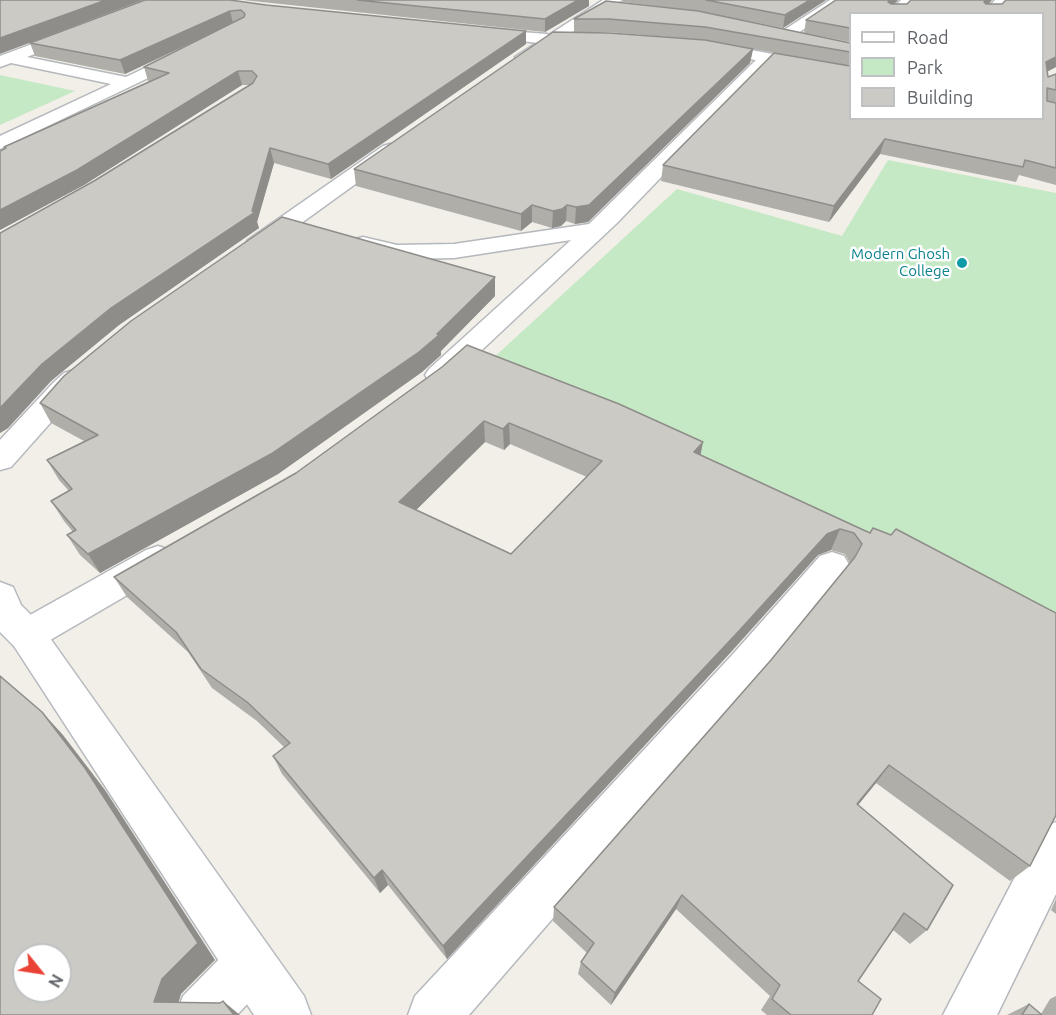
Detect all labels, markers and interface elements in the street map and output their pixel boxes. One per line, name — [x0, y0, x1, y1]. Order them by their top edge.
legend — [849, 12, 1044, 120]
text: Road — [907, 27, 949, 47]
text: Park — [907, 57, 943, 77]
text: Building — [907, 87, 973, 107]
place label: Modern Ghosh College — [851, 245, 950, 280]
marker: Modern Ghosh College — [955, 256, 969, 270]
north arrow — [12, 943, 72, 1003]
text: N — [45, 971, 67, 991]

